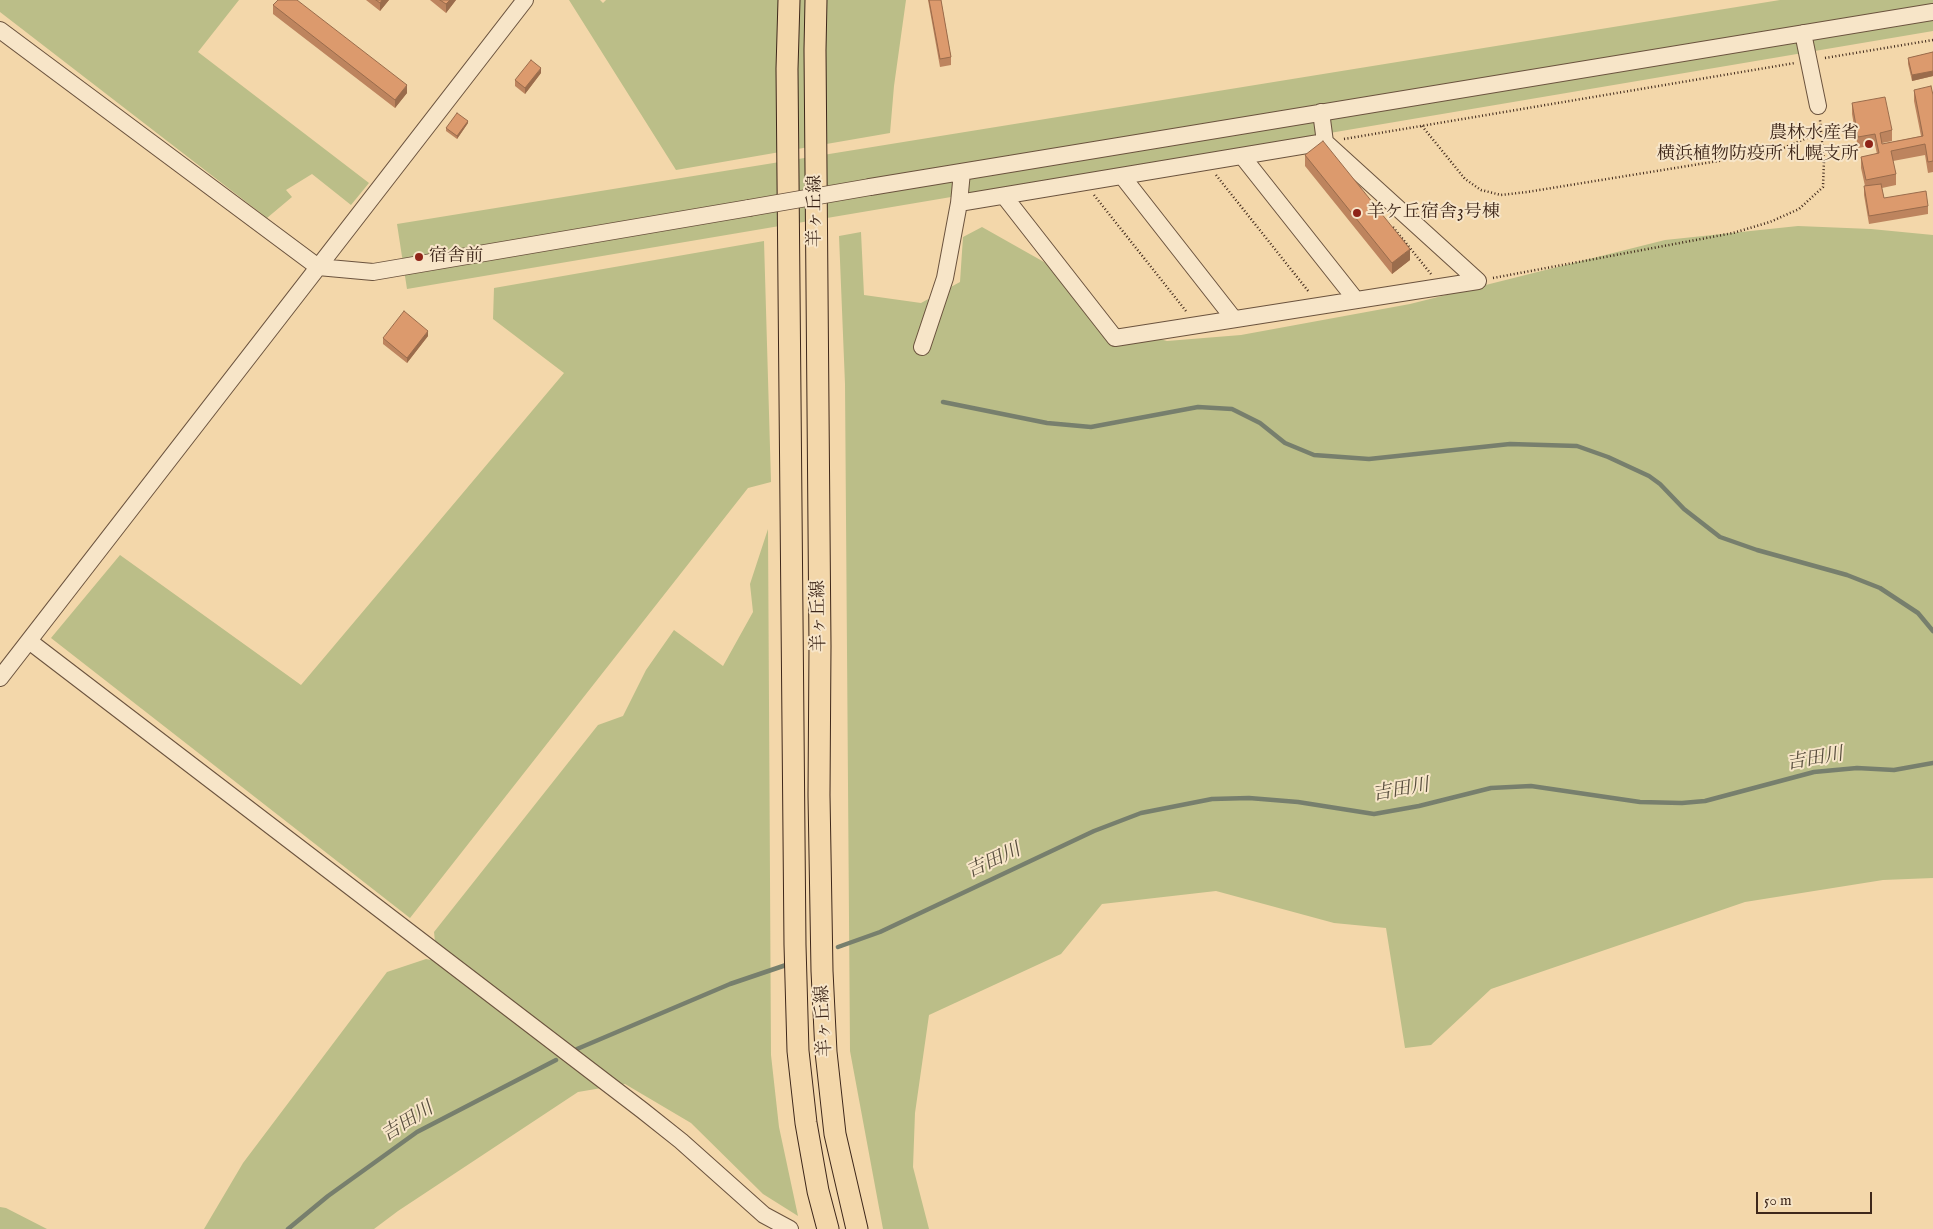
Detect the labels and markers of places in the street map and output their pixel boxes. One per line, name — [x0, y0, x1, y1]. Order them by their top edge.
place label: 農林水産省 横浜植物防疫所 札幌支所 — [1657, 123, 1859, 166]
marker: 農林水産省 横浜植物防疫所 札幌支所 — [1863, 138, 1875, 150]
place label: 羊ケ丘宿舎3号棟 — [1367, 202, 1500, 224]
marker: 羊ケ丘宿舎3号棟 — [1351, 207, 1363, 219]
place label: 宿舎前 — [429, 246, 483, 268]
marker: 宿舎前 — [413, 251, 425, 263]

